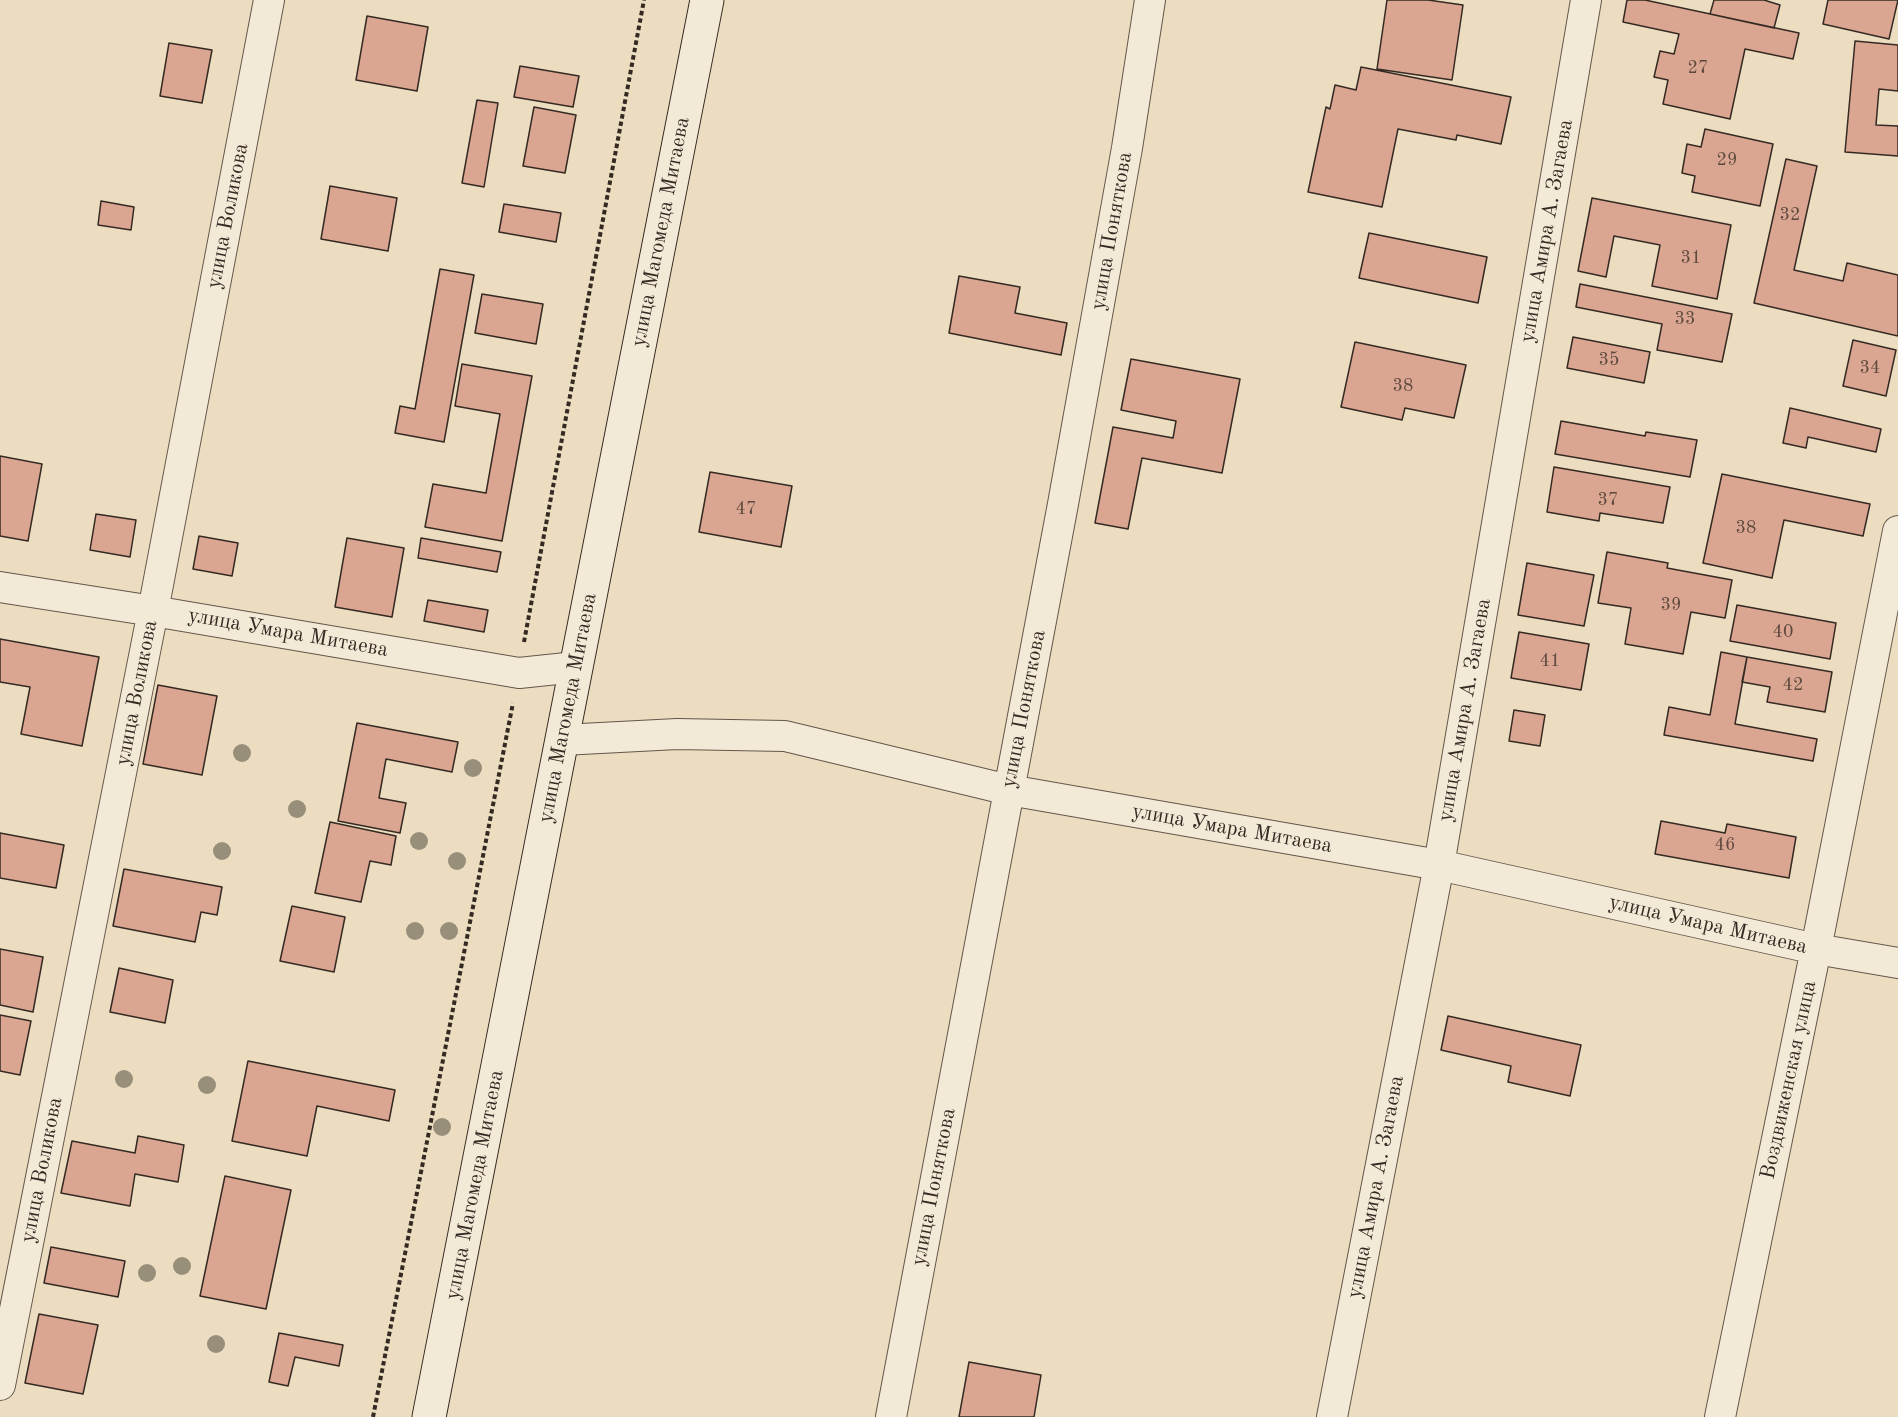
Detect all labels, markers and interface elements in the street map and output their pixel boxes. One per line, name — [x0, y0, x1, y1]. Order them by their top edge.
house number: 27 — [1688, 57, 1708, 79]
street label: улица Магомеда Митаева — [626, 115, 696, 349]
street label: улица Амира А. Загаева — [1515, 117, 1579, 345]
street label: улица Воликова — [202, 141, 254, 291]
house number: 29 — [1717, 149, 1737, 171]
street label: улица Поняткова — [1086, 150, 1138, 312]
house number: 32 — [1780, 204, 1800, 226]
house number: 31 — [1681, 247, 1701, 269]
house number: 33 — [1675, 308, 1695, 330]
house number: 35 — [1599, 349, 1619, 371]
house number: 34 — [1860, 357, 1880, 379]
house number: 38 — [1393, 375, 1413, 397]
house number: 37 — [1598, 489, 1618, 511]
house number: 47 — [736, 498, 756, 520]
house number: 38 — [1736, 517, 1756, 539]
street label: улица Магомеда Митаева — [533, 591, 603, 825]
house number: 39 — [1661, 594, 1681, 616]
street label: улица Амира А. Загаева — [1433, 596, 1497, 824]
street label: улица Умара Митаева — [186, 603, 390, 663]
street label: улица Воликова — [111, 618, 163, 768]
house number: 40 — [1773, 621, 1793, 643]
street label: улица Поняткова — [996, 628, 1052, 790]
house number: 41 — [1540, 650, 1560, 672]
house number: 42 — [1783, 674, 1803, 696]
street label: улица Умара Митаева — [1130, 799, 1334, 859]
house number: 46 — [1715, 834, 1735, 856]
street label: улица Умара Митаева — [1606, 890, 1810, 960]
street label: Воздвиженская улица — [1756, 978, 1822, 1182]
street label: улица Магомеда Митаева — [440, 1068, 510, 1302]
street label: улица Амира А. Загаева — [1342, 1073, 1410, 1301]
street label: улица Воликова — [16, 1095, 68, 1245]
street label: улица Поняткова — [906, 1106, 962, 1268]

